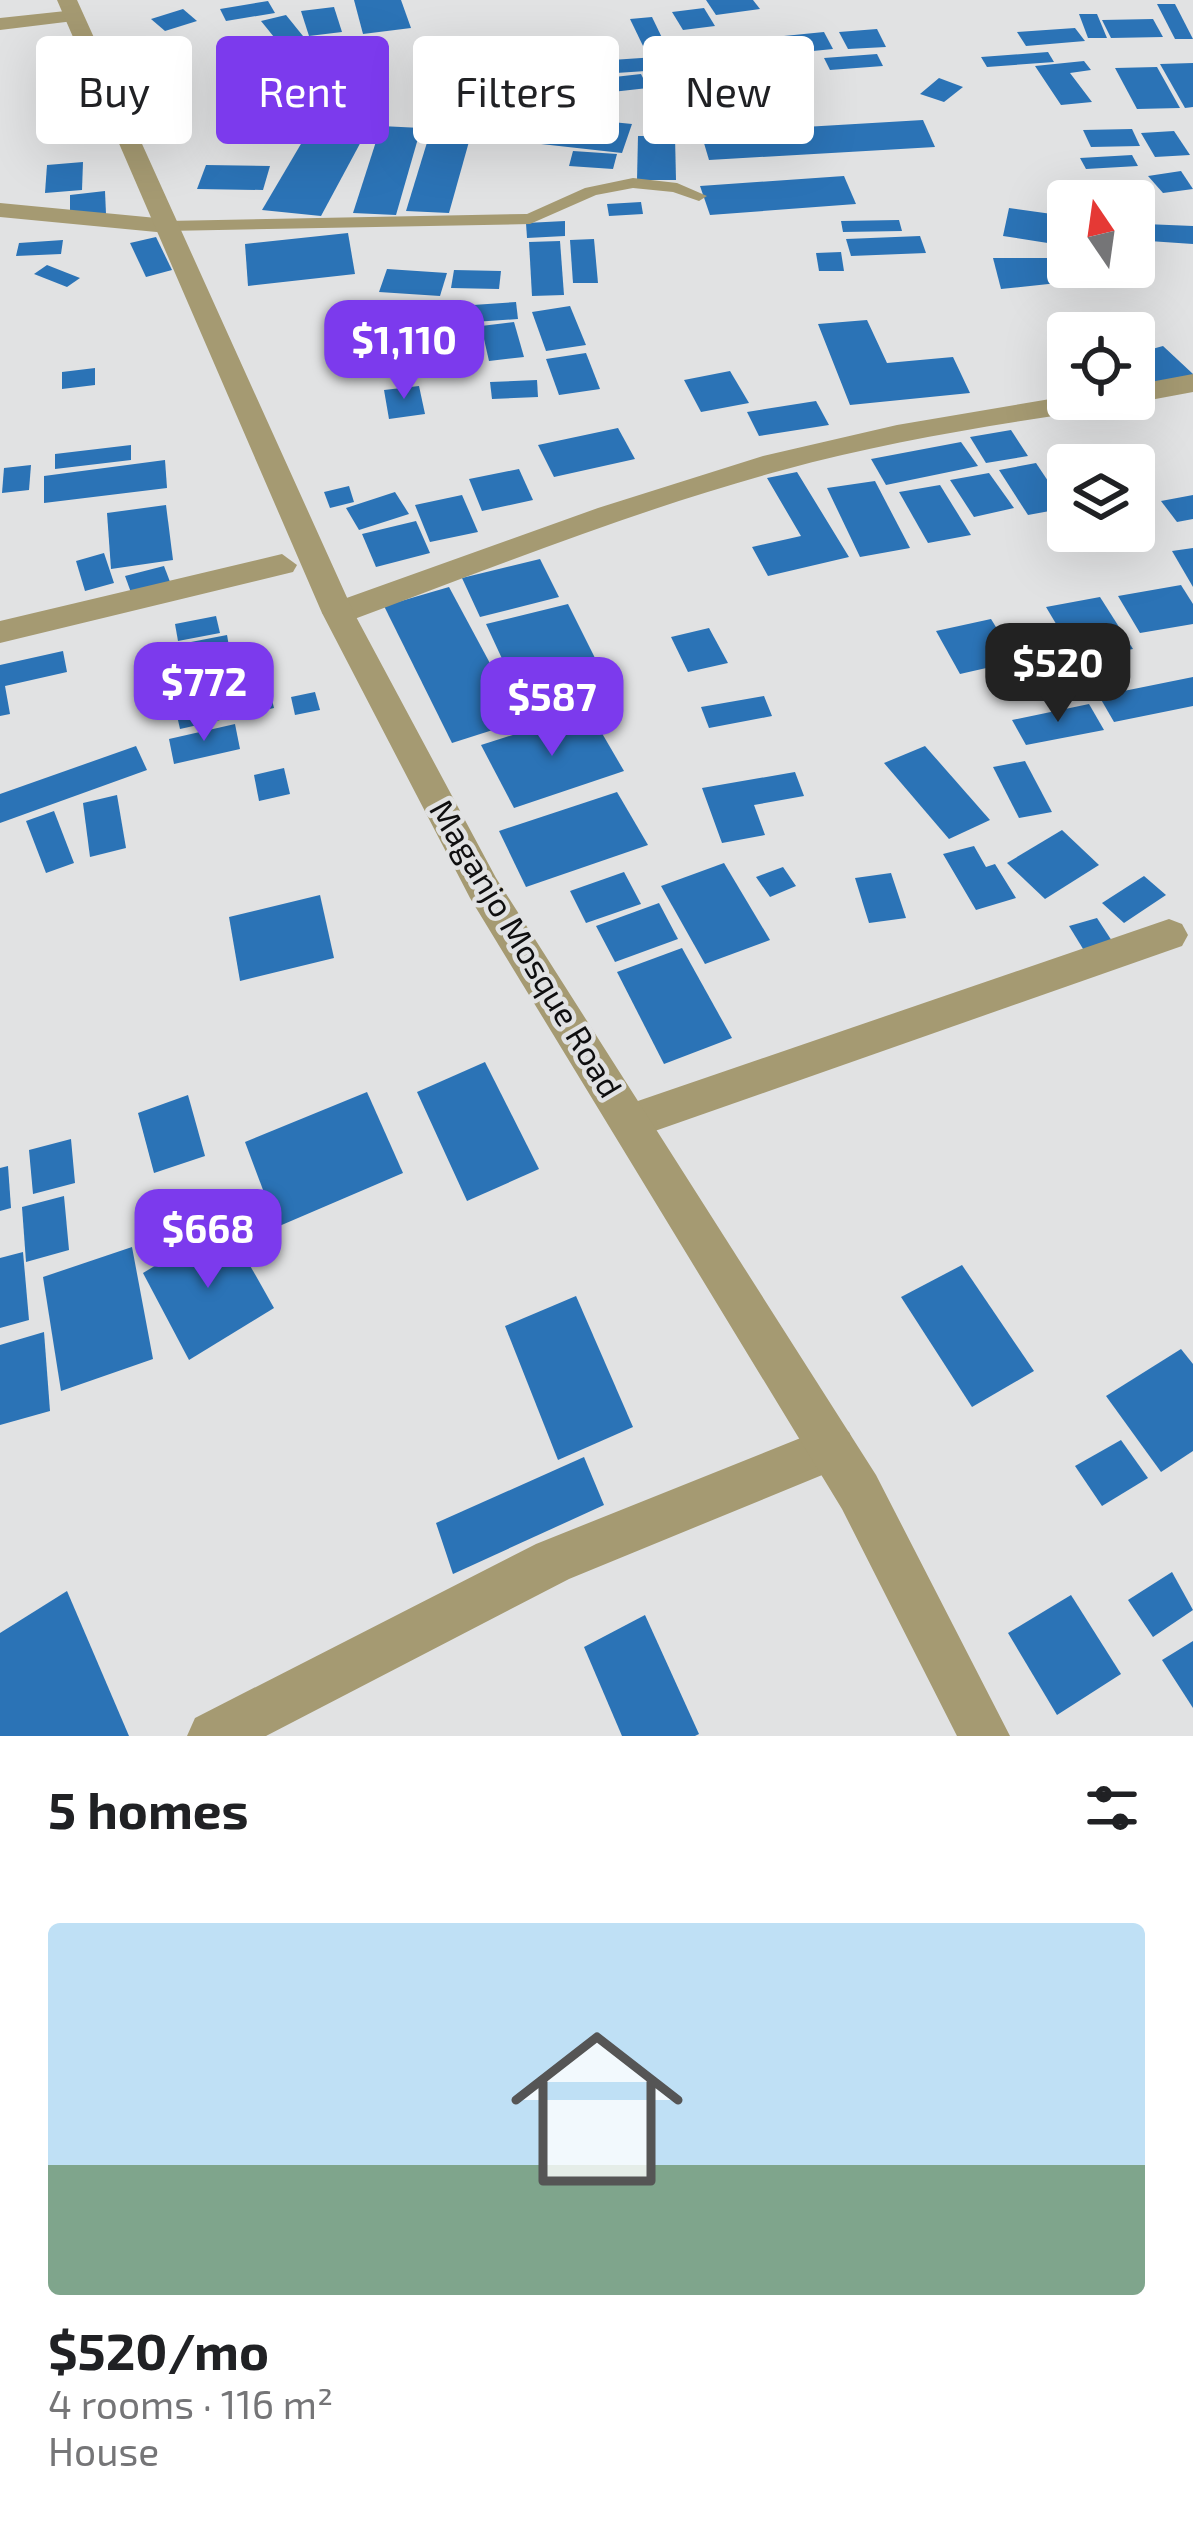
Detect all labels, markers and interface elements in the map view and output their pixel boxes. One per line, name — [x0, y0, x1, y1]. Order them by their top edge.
chip: Buy — [36, 36, 192, 144]
chip: Rent — [216, 36, 389, 144]
chip: Filters — [413, 36, 619, 144]
chip: New — [643, 36, 814, 144]
north arrow — [1047, 180, 1155, 288]
map controls — [1047, 180, 1155, 552]
pin: $1,110 — [306, 300, 502, 402]
button: locate — [1047, 312, 1155, 420]
text: $1,110 — [351, 315, 457, 362]
button: layers — [1047, 444, 1155, 552]
pin: $520 — [987, 623, 1129, 725]
text: $520 — [1012, 638, 1104, 685]
pin: $772 — [133, 642, 275, 744]
text: $772 — [161, 657, 247, 704]
pin: $587 — [481, 657, 623, 759]
text: $587 — [507, 672, 597, 719]
street label: Maganjo Mosque Road — [422, 792, 632, 1104]
pin: $668 — [137, 1189, 279, 1291]
text: $668 — [162, 1204, 254, 1251]
icon: filters — [1079, 1775, 1145, 1841]
text: 5 homes — [48, 1778, 249, 1839]
icon: home — [489, 2001, 705, 2217]
text: $520/mo — [48, 2319, 269, 2380]
text: 4 rooms · 116 m² — [48, 2380, 333, 2427]
text: House — [48, 2427, 159, 2474]

